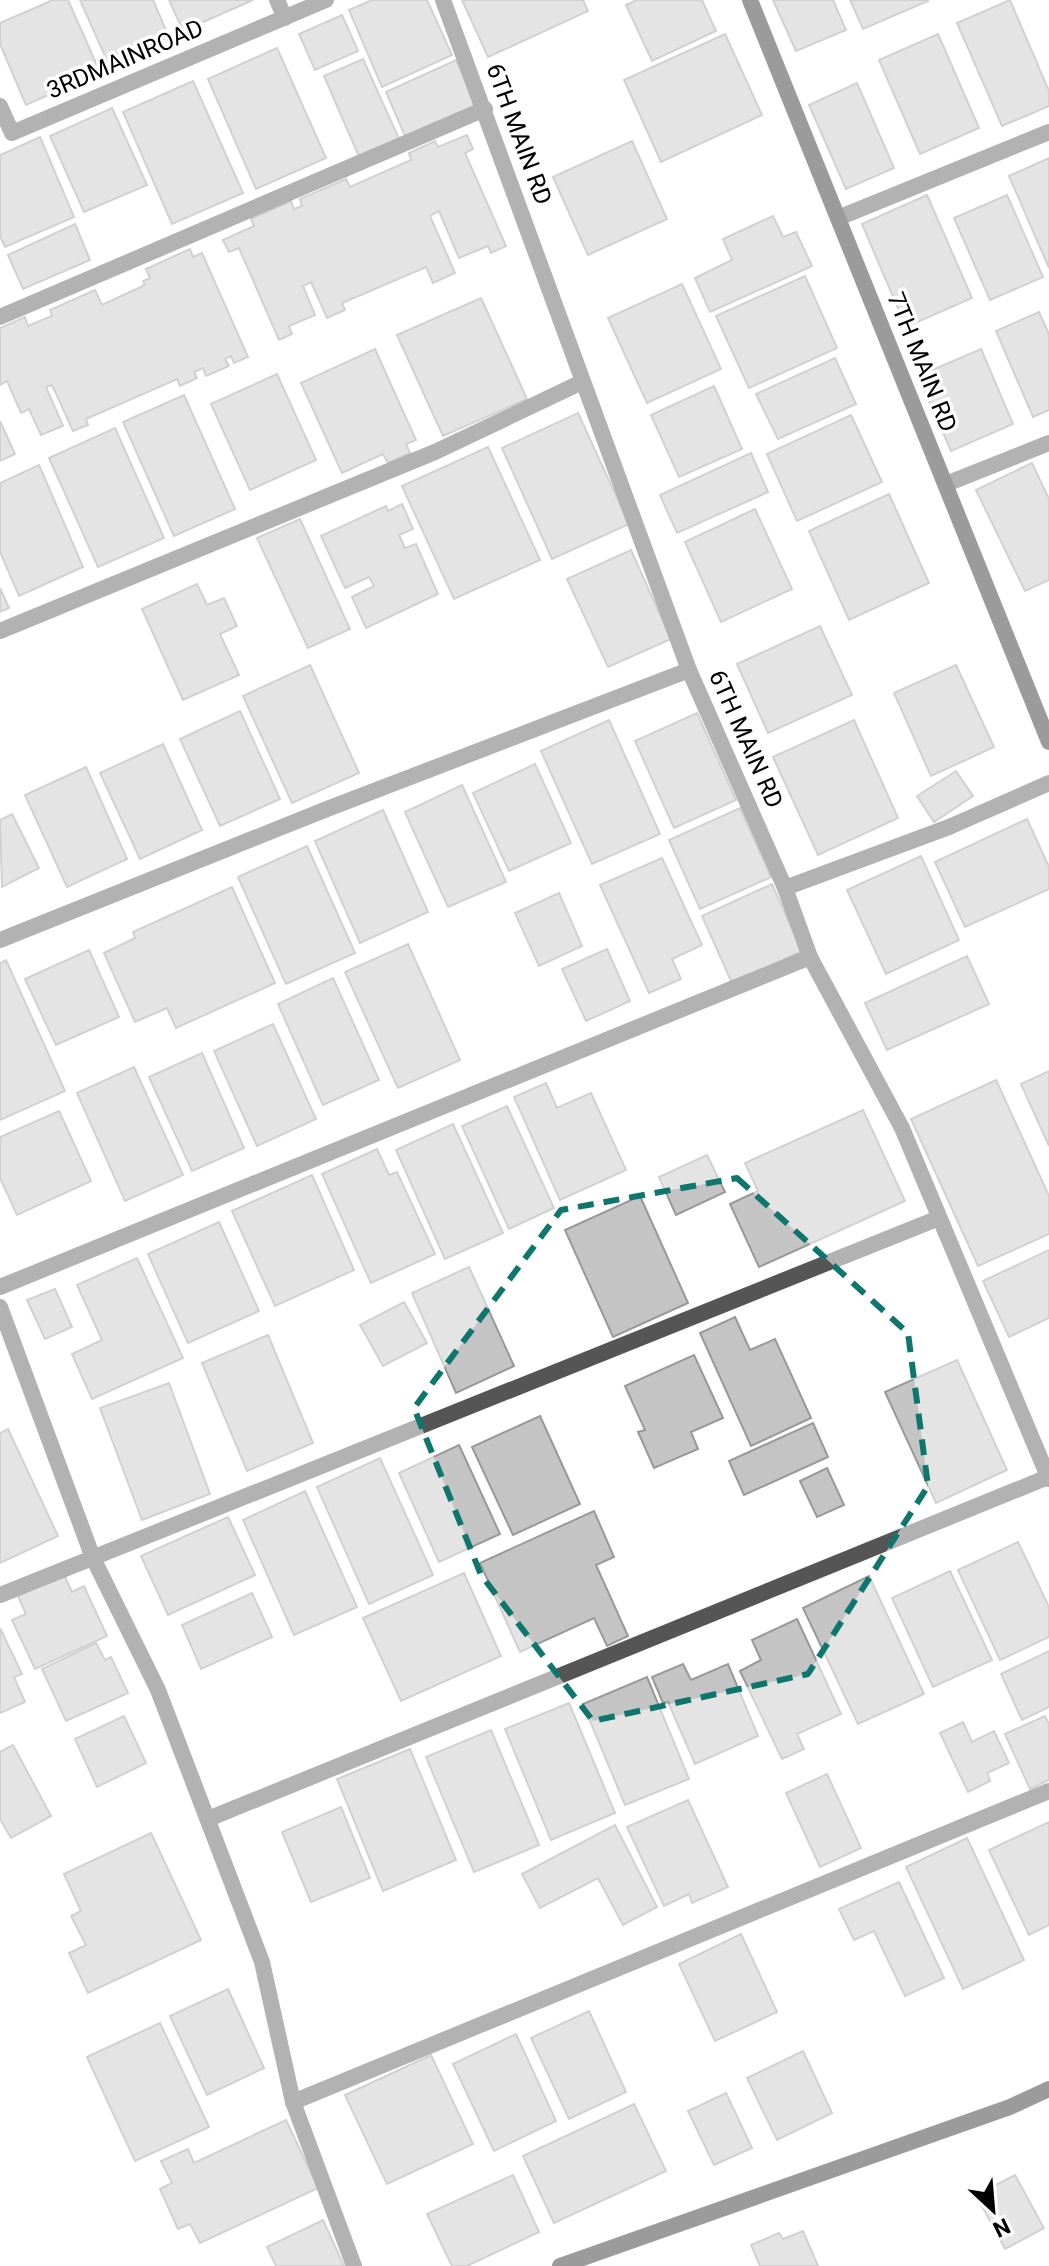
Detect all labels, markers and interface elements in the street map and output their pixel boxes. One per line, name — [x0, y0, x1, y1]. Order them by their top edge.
street label: 3RDMAINROAD — [43, 13, 207, 105]
street label: 6TH MAIN RD — [481, 60, 557, 208]
street label: 7TH MAIN RD — [881, 288, 963, 436]
street label: 6TH MAIN RD — [703, 666, 789, 812]
north arrow — [953, 2170, 1033, 2250]
text: N — [989, 2213, 1014, 2242]

